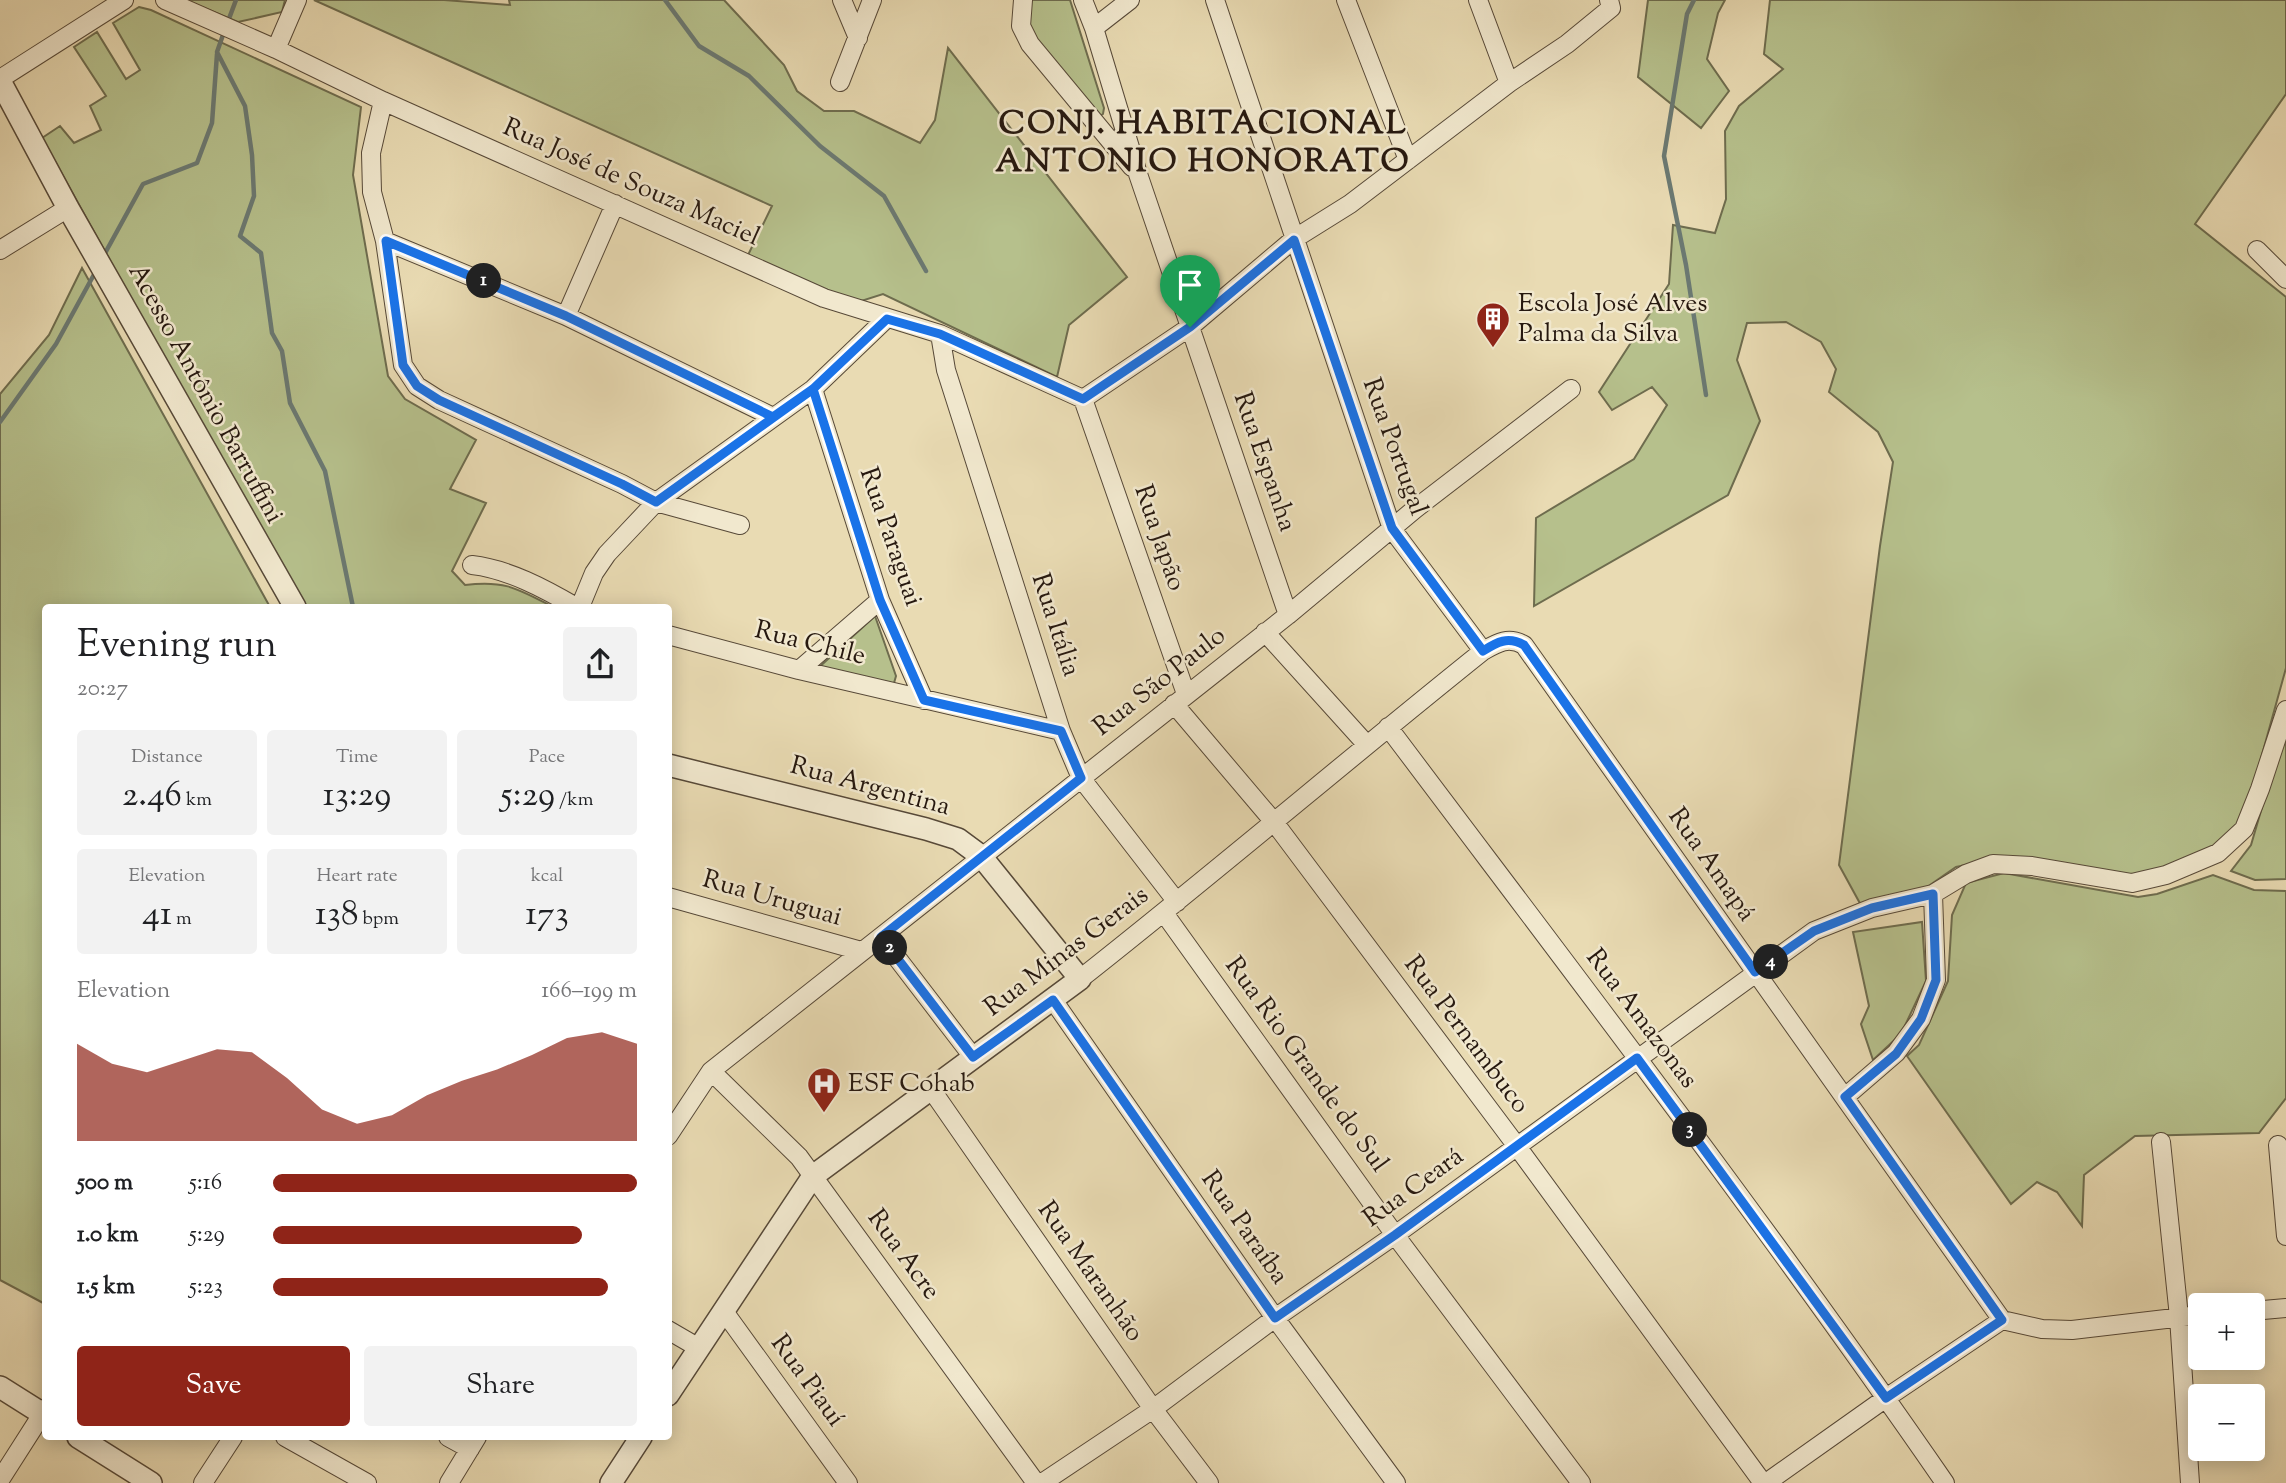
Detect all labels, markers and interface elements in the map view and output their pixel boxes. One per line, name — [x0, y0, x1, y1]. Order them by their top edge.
district label: CONJ. HABITACIONAL ANTONIO HONORATO — [995, 101, 1411, 187]
street label: Rua José de Souza Maciel — [497, 110, 765, 256]
pin — [1160, 255, 1220, 327]
street label: Acesso Antônio Barruffini — [118, 257, 292, 531]
pin: 1 — [466, 264, 502, 298]
icon: arrive — [1171, 266, 1209, 304]
text: 1 — [480, 267, 487, 294]
place label: Escola José Alves Palma da Silva — [1518, 286, 1707, 353]
building icon: Escola José Alves Palma da Silva — [1474, 300, 1512, 349]
street label: Rua Portugal — [1352, 373, 1436, 521]
street label: Rua Espanha — [1223, 387, 1305, 537]
street label: Rua Paraguai — [849, 463, 931, 611]
street label: Rua Japão — [1124, 480, 1194, 596]
street label: Rua Itália — [1021, 569, 1089, 681]
street label: Rua Chile — [751, 612, 869, 676]
street label: Rua São Paulo — [1086, 618, 1234, 746]
text: Evening run — [77, 620, 277, 674]
button: share — [563, 627, 637, 701]
text: 20:27 — [77, 673, 128, 706]
text: Distance — [131, 744, 203, 771]
text: Time — [336, 744, 378, 771]
text: Pace — [529, 744, 565, 771]
street label: Rua Argentina — [786, 748, 954, 826]
text: 2.46 — [122, 771, 182, 822]
text: 13:29 — [323, 771, 391, 822]
text: 5:29 — [501, 771, 555, 822]
text: km — [182, 787, 212, 814]
text: /km — [555, 787, 593, 814]
street label: Rua Amapá — [1658, 801, 1764, 929]
street label: Rua Uruguai — [698, 861, 846, 937]
text: Elevation — [128, 863, 206, 890]
text: Heart rate — [316, 863, 398, 890]
text: kcal — [531, 863, 563, 890]
street label: Rua Minas Gerais — [977, 878, 1157, 1026]
text: 41 — [142, 890, 172, 941]
text: 138 — [315, 890, 359, 941]
text: 173 — [525, 890, 569, 941]
text: m — [172, 906, 192, 933]
text: bpm — [359, 906, 399, 933]
pin: 2 — [872, 930, 908, 965]
text: 2 — [885, 934, 894, 961]
street label: Rua Amazonas — [1576, 941, 1706, 1097]
pin: 4 — [1754, 944, 1788, 979]
street label: Rua Pernambuco — [1394, 948, 1538, 1122]
text: 4 — [1766, 948, 1775, 975]
street label: Rua Rio Grande do Sul — [1215, 950, 1397, 1180]
text: Elevation — [77, 975, 170, 1008]
text: 166–199 m — [541, 975, 637, 1008]
hospital icon: ESF Cohab — [805, 1065, 843, 1114]
place label: ESF Cohab — [848, 1066, 975, 1103]
pin: 3 — [1672, 1112, 1708, 1148]
text: 3 — [1686, 1116, 1693, 1143]
street label: Rua Ceará — [1356, 1139, 1472, 1237]
street label: Rua Paraíba — [1191, 1164, 1297, 1292]
text: 500 m — [77, 1167, 133, 1200]
text: 5:16 — [189, 1167, 222, 1200]
street label: Rua Maranhão — [1028, 1194, 1152, 1350]
street label: Rua Acre — [858, 1202, 948, 1308]
text: 1.0 km — [77, 1219, 139, 1252]
text: 5:29 — [189, 1219, 225, 1252]
text: 1.5 km — [77, 1271, 135, 1304]
text: 5:23 — [189, 1271, 223, 1304]
map controls — [2188, 1293, 2265, 1461]
button: + — [2188, 1293, 2265, 1370]
street label: Rua Piauí — [761, 1327, 853, 1435]
button: Save — [77, 1346, 350, 1426]
button: Share — [364, 1346, 637, 1426]
button: − — [2188, 1384, 2265, 1461]

